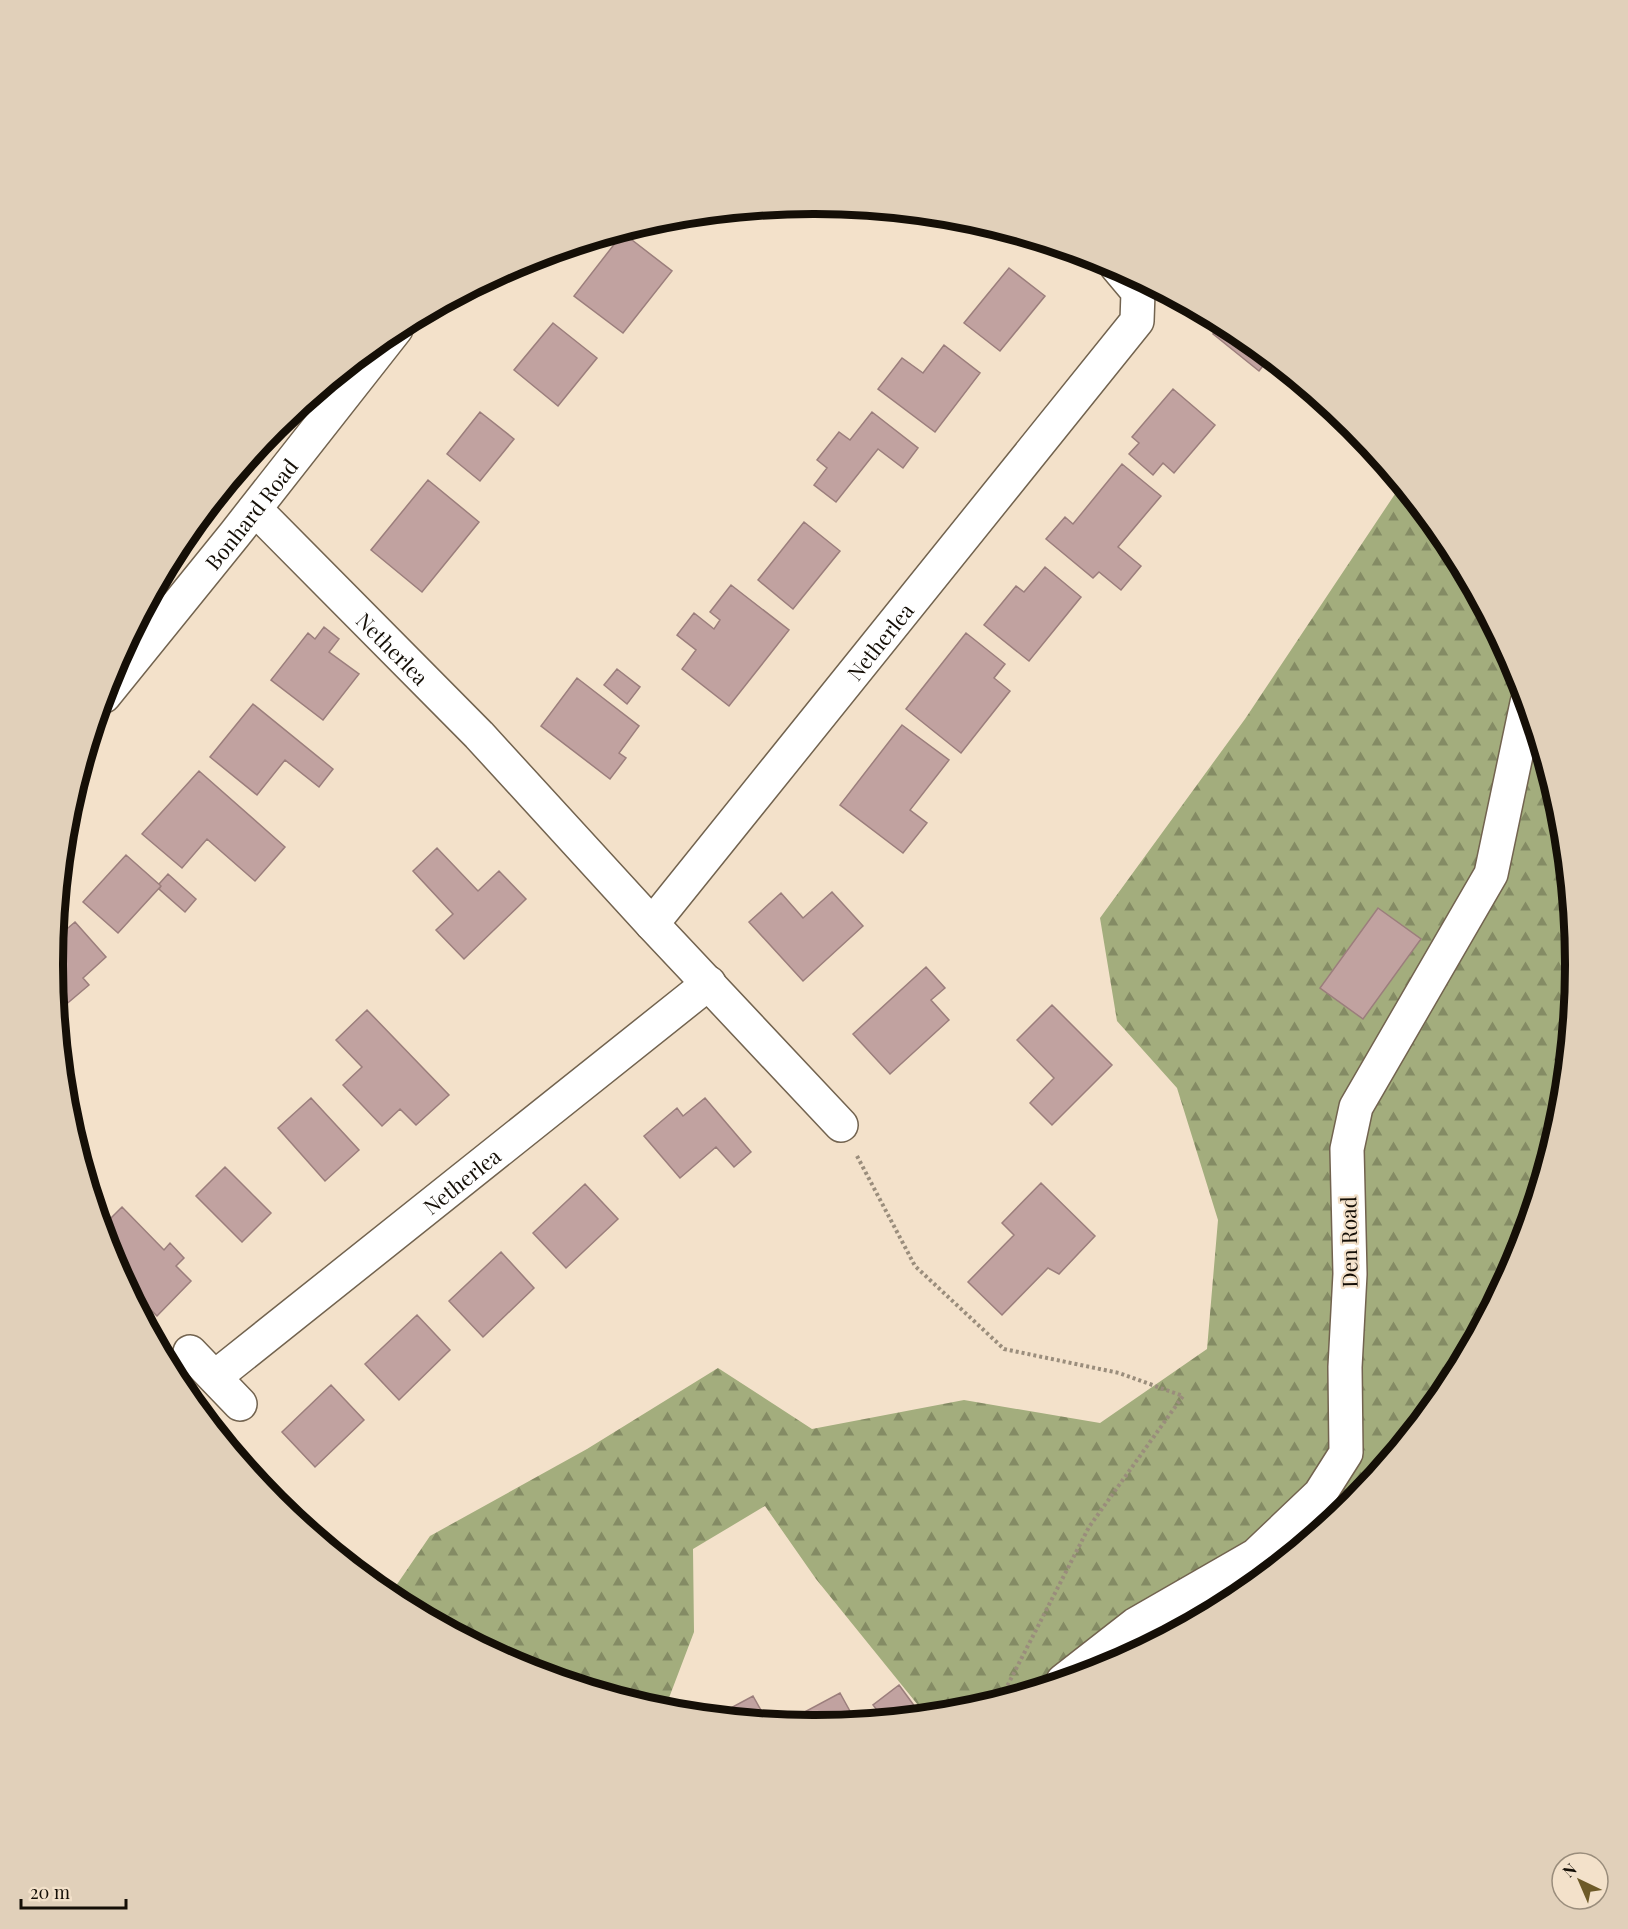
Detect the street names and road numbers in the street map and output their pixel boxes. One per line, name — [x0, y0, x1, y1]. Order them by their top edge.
street label: Bonhard Road — [198, 452, 303, 575]
street label: Netherlea — [840, 596, 919, 686]
street label: Netherlea — [351, 606, 435, 691]
street label: Netherlea — [417, 1141, 506, 1220]
street label: Den Road — [1333, 1196, 1363, 1288]

